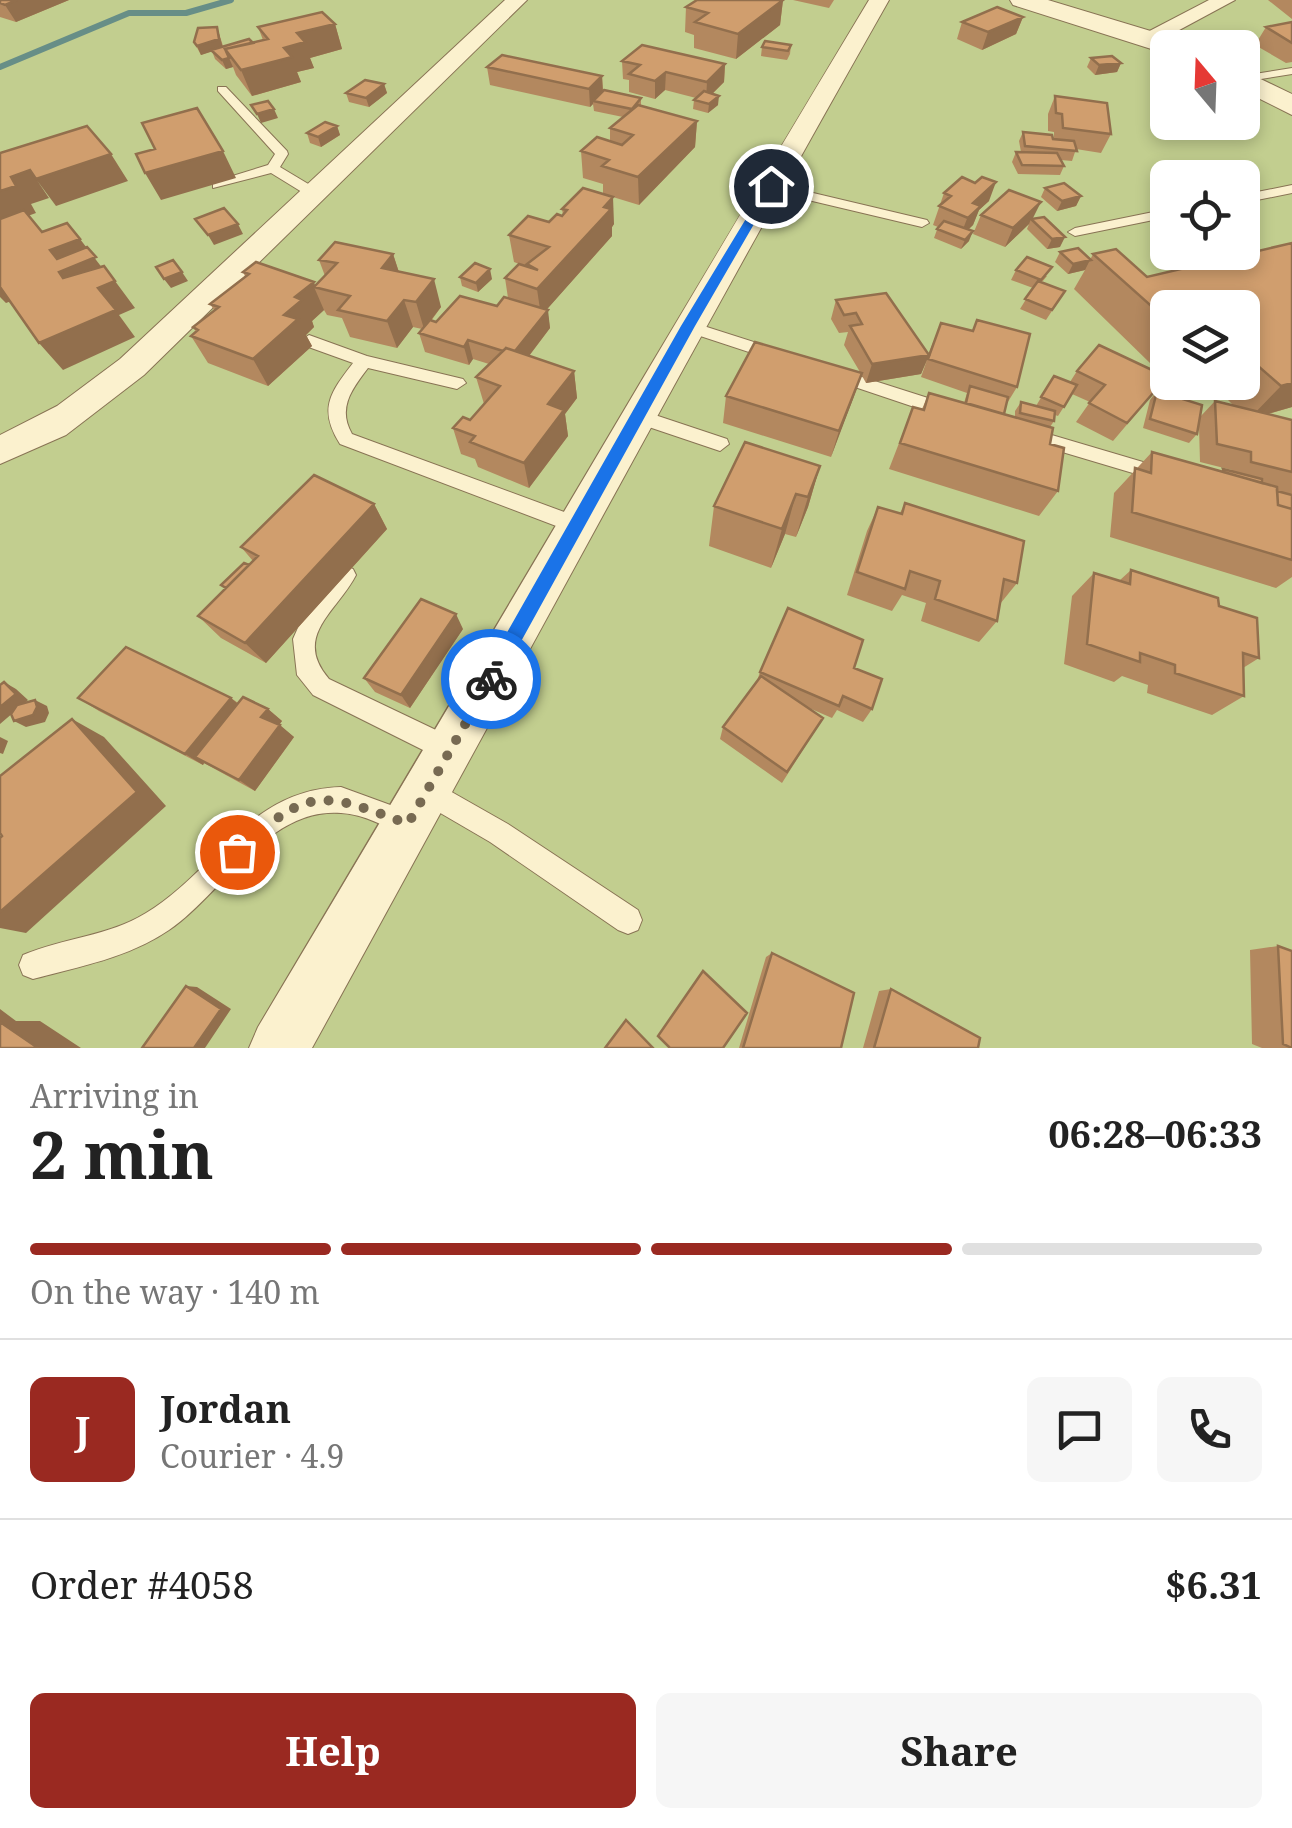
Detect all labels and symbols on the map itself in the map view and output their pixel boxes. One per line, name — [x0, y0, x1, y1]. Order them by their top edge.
north arrow — [1150, 30, 1260, 140]
pin — [729, 144, 814, 229]
courier — [441, 629, 541, 729]
pin — [195, 810, 280, 895]

